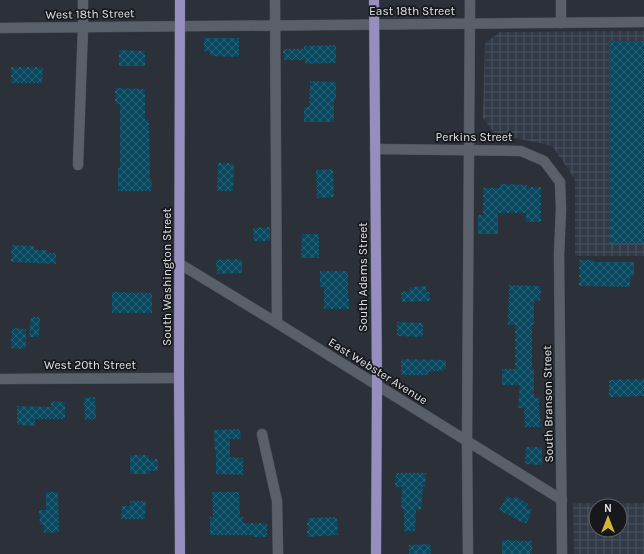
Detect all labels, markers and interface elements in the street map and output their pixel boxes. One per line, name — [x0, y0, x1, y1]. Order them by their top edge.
street label: East 18th Street — [369, 4, 455, 18]
street label: West 18th Street — [45, 6, 135, 22]
street label: Perkins Street — [436, 130, 513, 144]
street label: South Washington Street — [160, 208, 174, 346]
street label: South Adams Street — [356, 222, 370, 332]
street label: East Webster Avenue — [326, 335, 430, 407]
street label: South Branson Street — [540, 345, 556, 463]
street label: West 20th Street — [44, 358, 136, 372]
north arrow — [588, 498, 628, 538]
text: N — [604, 502, 612, 515]

